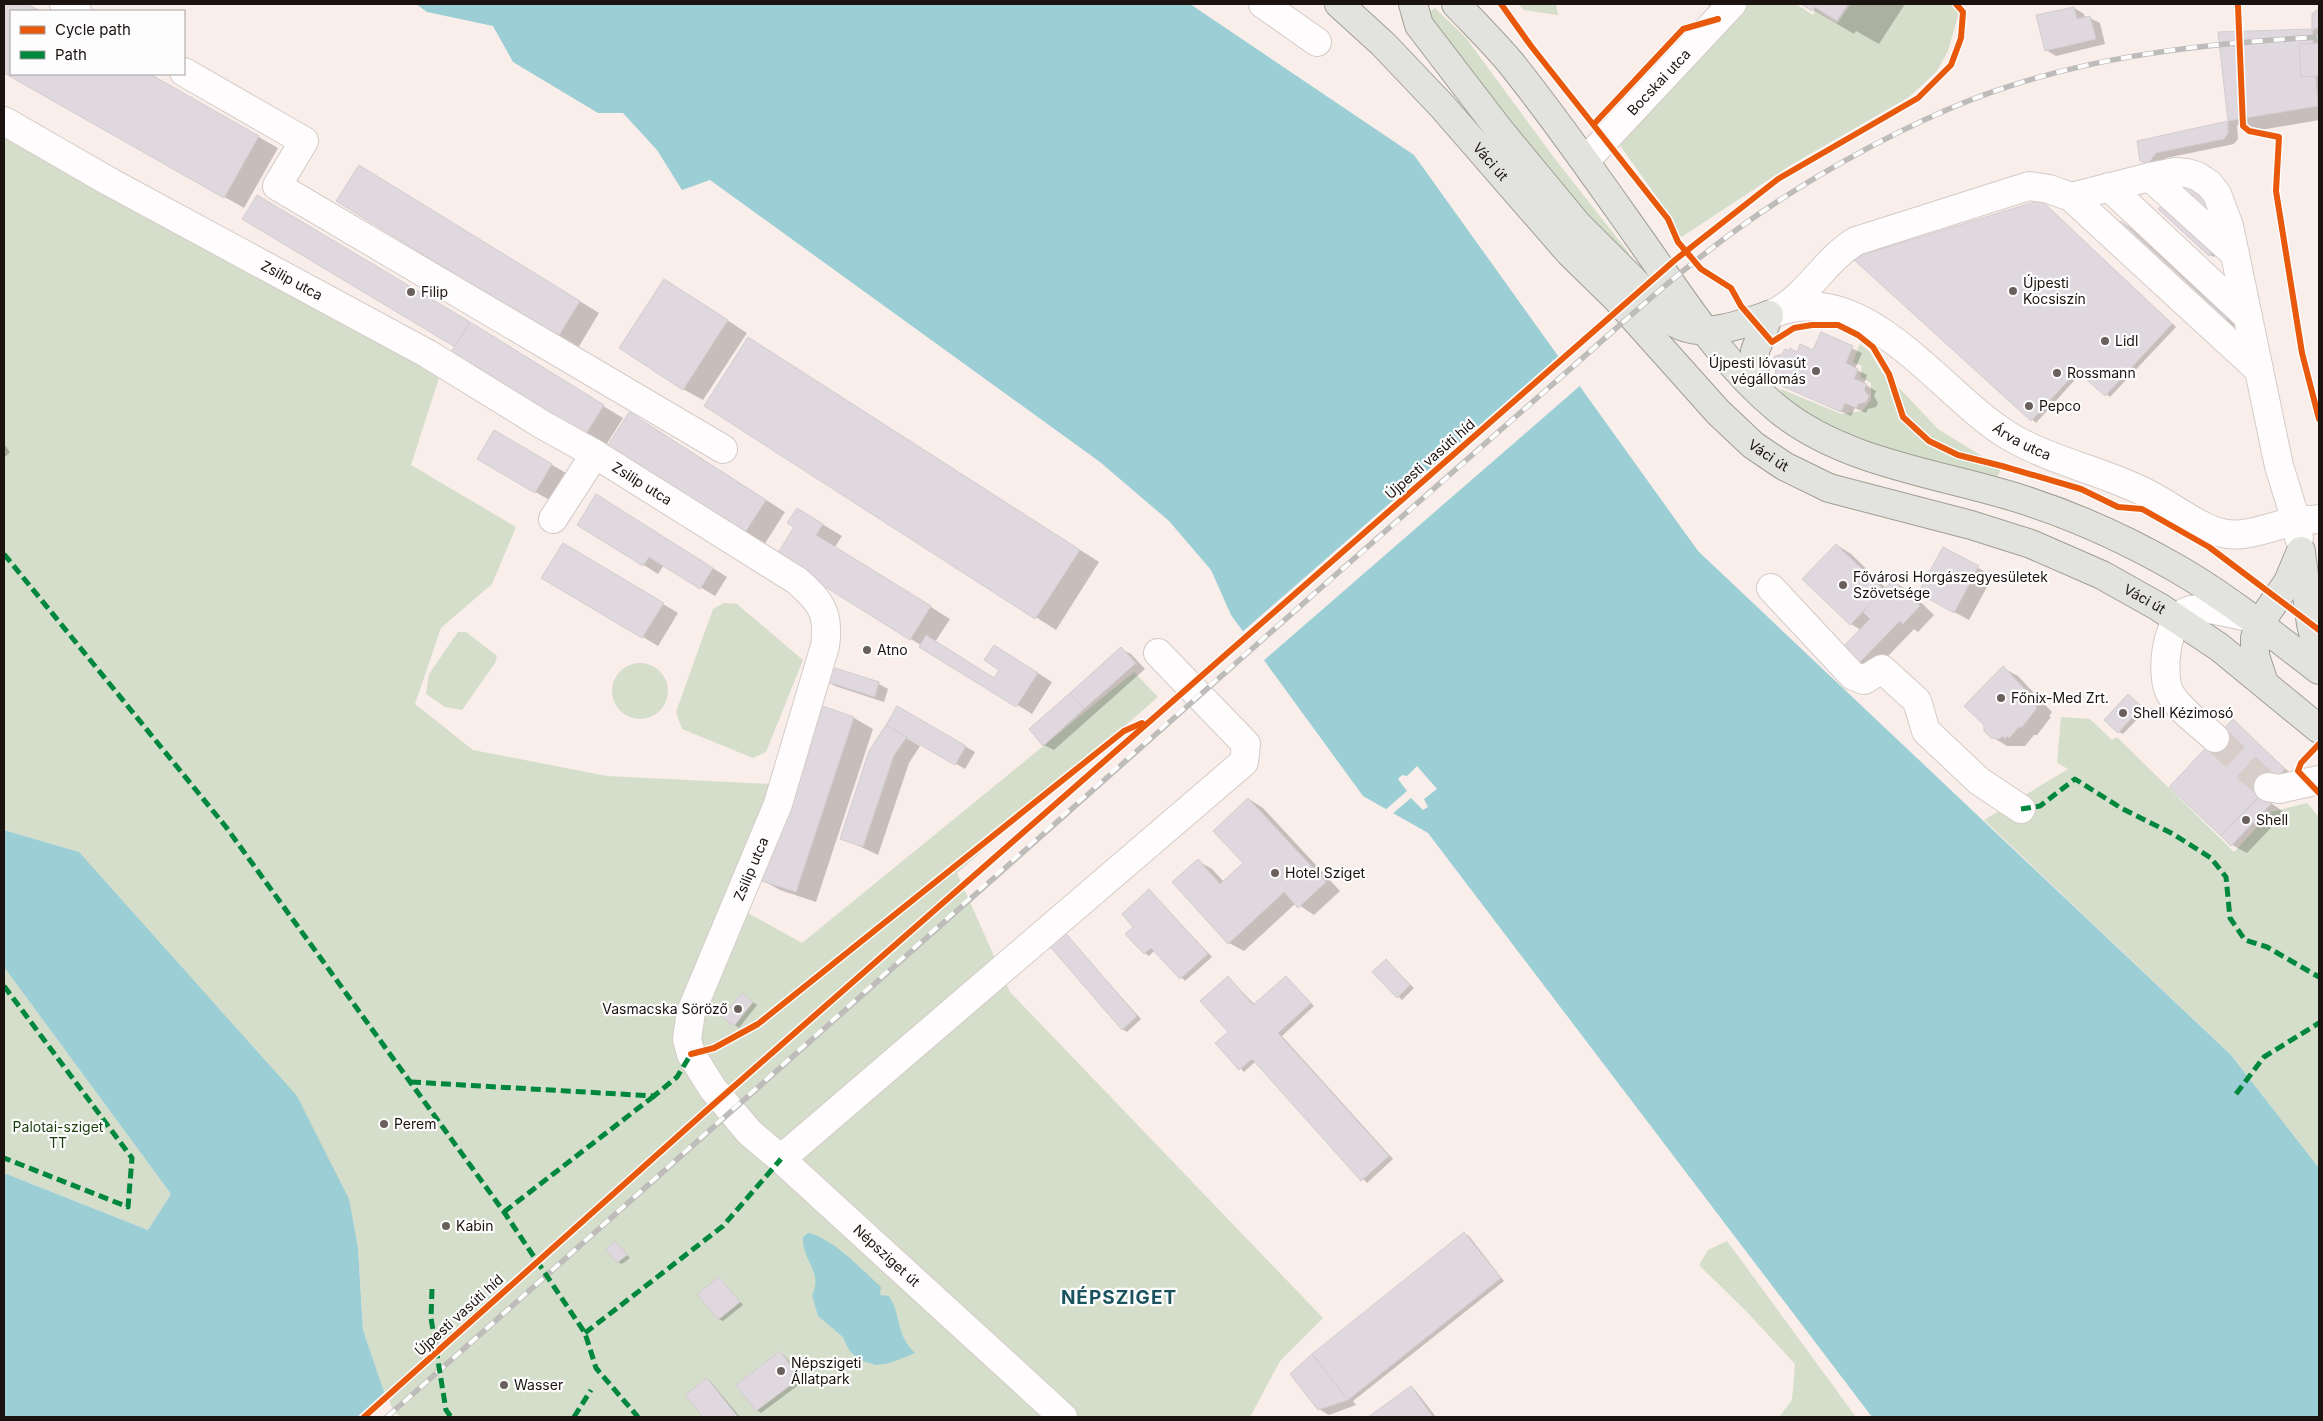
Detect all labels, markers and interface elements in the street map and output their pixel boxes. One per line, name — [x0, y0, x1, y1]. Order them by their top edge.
legend — [10, 10, 185, 75]
text: Cycle path — [55, 20, 131, 39]
text: Path — [55, 45, 87, 64]
street label: Bocskai utca — [1623, 45, 1694, 119]
street label: Váci út — [1470, 139, 1512, 184]
street label: Zsilip utca — [258, 256, 326, 303]
place label: Újpesti Kocsiszín — [2023, 274, 2086, 307]
place label: Filip — [421, 283, 448, 300]
marker: Újpesti Kocsiszín — [2007, 285, 2019, 297]
marker: Filip — [405, 286, 417, 298]
place label: Lidl — [2115, 332, 2138, 349]
marker: Lidl — [2099, 335, 2111, 347]
place label: Újpesti lóvasút végállomás — [1709, 354, 1806, 387]
place label: Rossmann — [2067, 364, 2136, 381]
marker: Újpesti lóvasút végállomás — [1810, 365, 1822, 377]
marker: Rossmann — [2051, 367, 2063, 379]
place label: Pepco — [2039, 397, 2081, 414]
marker: Pepco — [2023, 400, 2035, 412]
street label: Újpesti vasúti híd — [1381, 415, 1478, 502]
street label: Árva utca — [1990, 419, 2054, 463]
street label: Váci út — [1745, 435, 1792, 475]
street label: Zsilip utca — [609, 458, 675, 508]
place label: Fővárosi Horgászegyesületek Szövetsége — [1853, 568, 2048, 601]
marker: Fővárosi Horgászegyesületek Szövetsége — [1837, 579, 1849, 591]
street label: Váci út — [2121, 580, 2169, 617]
place label: Atno — [877, 641, 908, 658]
marker: Atno — [861, 644, 873, 656]
place label: Főnix-Med Zrt. — [2011, 689, 2109, 706]
marker: Főnix-Med Zrt. — [1995, 692, 2007, 704]
place label: Shell Kézimosó — [2133, 704, 2234, 721]
marker: Shell Kézimosó — [2117, 707, 2129, 719]
place label: Shell — [2256, 811, 2288, 828]
marker: Shell — [2240, 814, 2252, 826]
street label: Zsilip utca — [730, 834, 772, 903]
place label: Hotel Sziget — [1285, 864, 1366, 881]
marker: Hotel Sziget — [1269, 867, 1281, 879]
place label: Vasmacska Söröző — [602, 1000, 728, 1017]
marker: Vasmacska Söröző — [732, 1003, 744, 1015]
place label: Perem — [394, 1115, 437, 1132]
park label: Palotai-sziget TT — [13, 1118, 104, 1151]
marker: Perem — [378, 1118, 390, 1130]
place label: Kabin — [456, 1217, 494, 1234]
marker: Kabin — [440, 1220, 452, 1232]
street label: Népsziget út — [850, 1221, 924, 1290]
street label: Újpesti vasúti híd — [411, 1270, 506, 1359]
district label: NÉPSZIGET — [1061, 1286, 1177, 1309]
place label: Népszigeti Állatpark — [791, 1354, 862, 1387]
marker: Népszigeti Állatpark — [775, 1365, 787, 1377]
place label: Wasser — [514, 1376, 563, 1393]
marker: Wasser — [498, 1379, 510, 1391]

